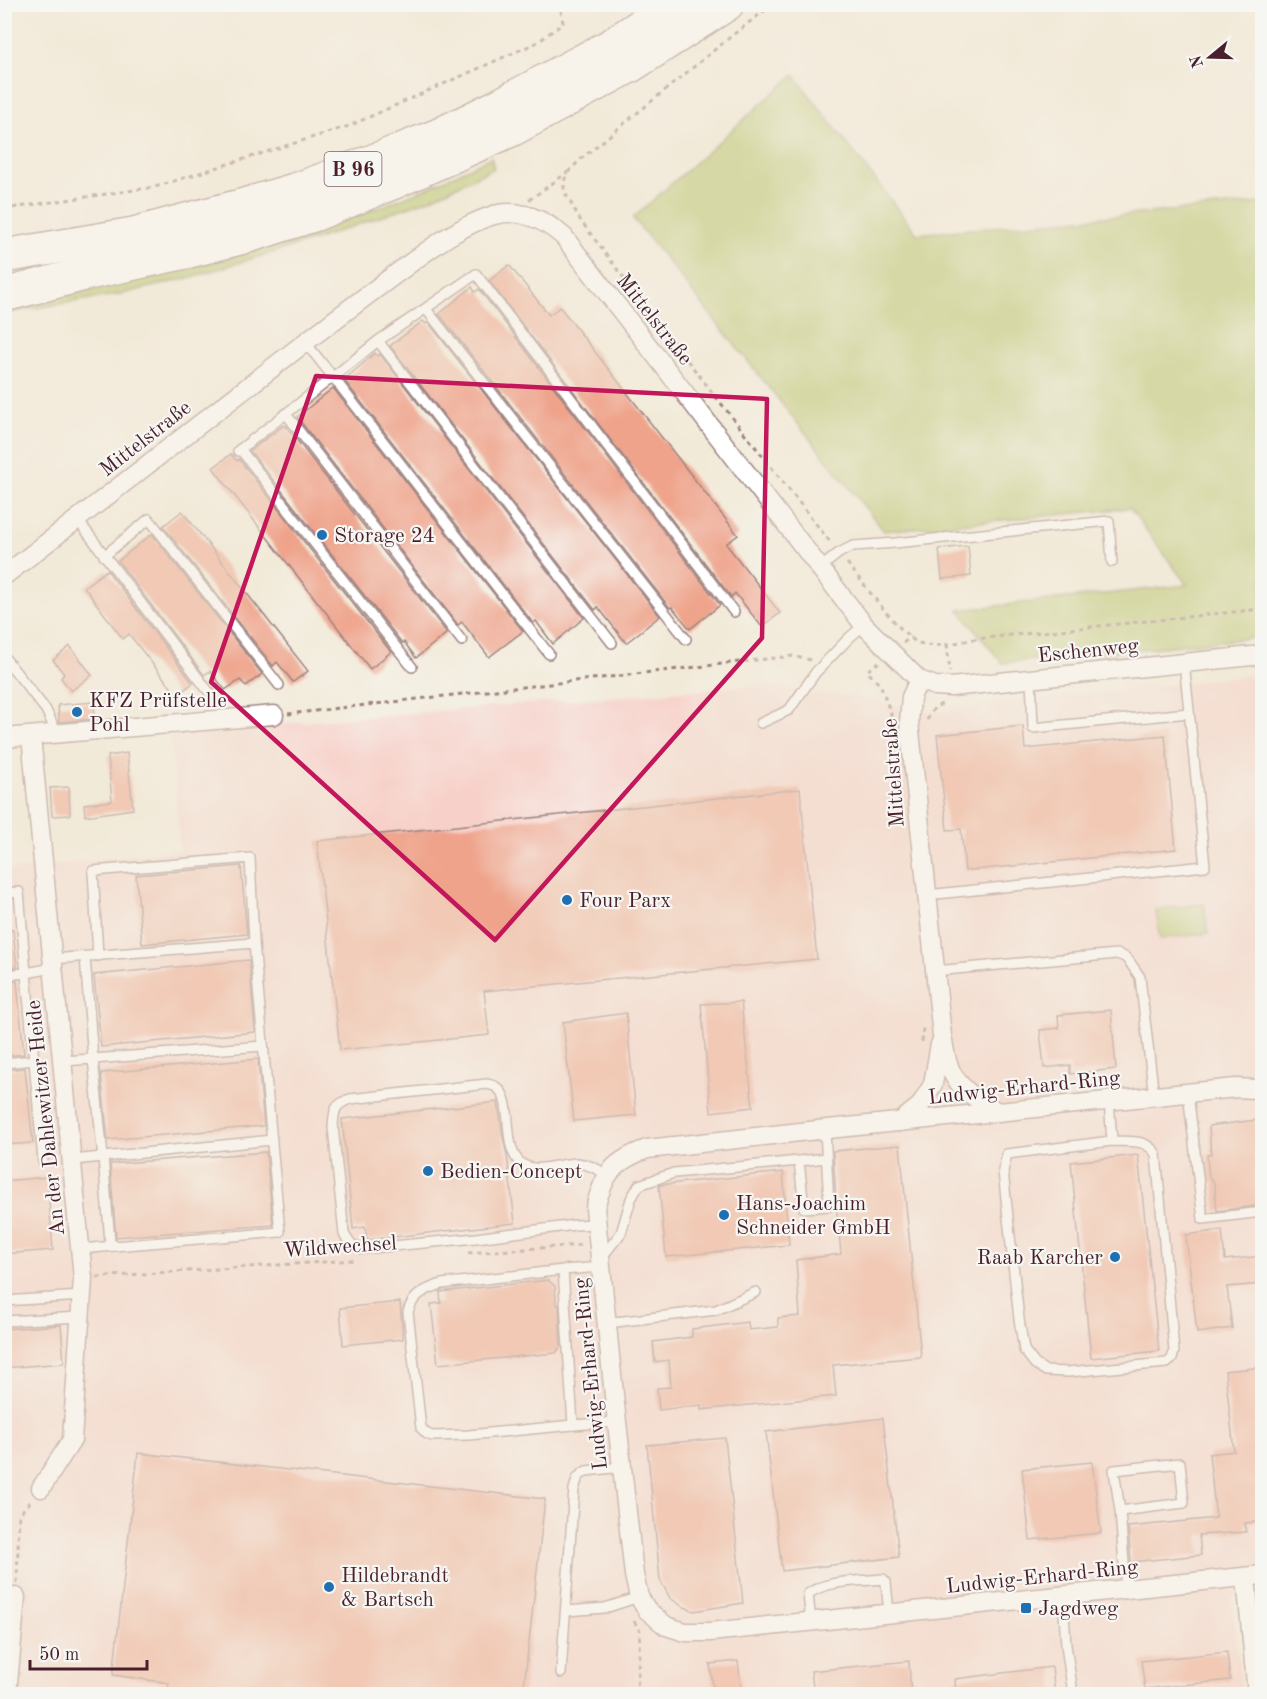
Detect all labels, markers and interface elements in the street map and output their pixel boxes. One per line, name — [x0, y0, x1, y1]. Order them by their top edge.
north arrow — [1180, 27, 1240, 87]
text: N — [1188, 52, 1207, 70]
road number: B 96 — [324, 152, 382, 186]
street label: Mittelstraße — [612, 270, 696, 370]
street label: Mittelstraße — [96, 397, 196, 481]
place label: Storage 24 — [334, 526, 435, 547]
marker: Storage 24 — [315, 528, 329, 542]
street label: Eschenweg — [1037, 636, 1140, 667]
place label: KFZ Prüfstelle Pohl — [89, 691, 227, 736]
marker: KFZ Prüfstelle Pohl — [70, 705, 84, 719]
street label: Mittelstraße — [880, 718, 909, 828]
place label: Four Parx — [579, 891, 671, 912]
marker: Four Parx — [560, 893, 574, 907]
street label: An der Dahlewitzer Heide — [24, 999, 69, 1237]
street label: Ludwig-Erhard-Ring — [927, 1068, 1122, 1109]
place label: Bedien-Concept — [440, 1162, 582, 1183]
marker: Bedien-Concept — [421, 1164, 435, 1178]
place label: Hans-Joachim Schneider GmbH — [736, 1194, 890, 1239]
marker: Hans-Joachim Schneider GmbH — [717, 1208, 731, 1222]
street label: Wildwechsel — [283, 1233, 398, 1262]
place label: Raab Karcher — [977, 1248, 1103, 1269]
marker: Raab Karcher — [1108, 1250, 1122, 1264]
street label: Ludwig-Erhard-Ring — [571, 1276, 612, 1471]
street label: Ludwig-Erhard-Ring — [945, 1557, 1140, 1598]
place label: Hildebrandt & Bartsch — [341, 1566, 449, 1611]
marker: Hildebrandt & Bartsch — [322, 1580, 336, 1594]
place label: Jagdweg — [1038, 1599, 1119, 1620]
marker: Jagdweg — [1019, 1601, 1033, 1615]
scale bar — [30, 1633, 147, 1671]
text: 50 m — [39, 1646, 79, 1664]

